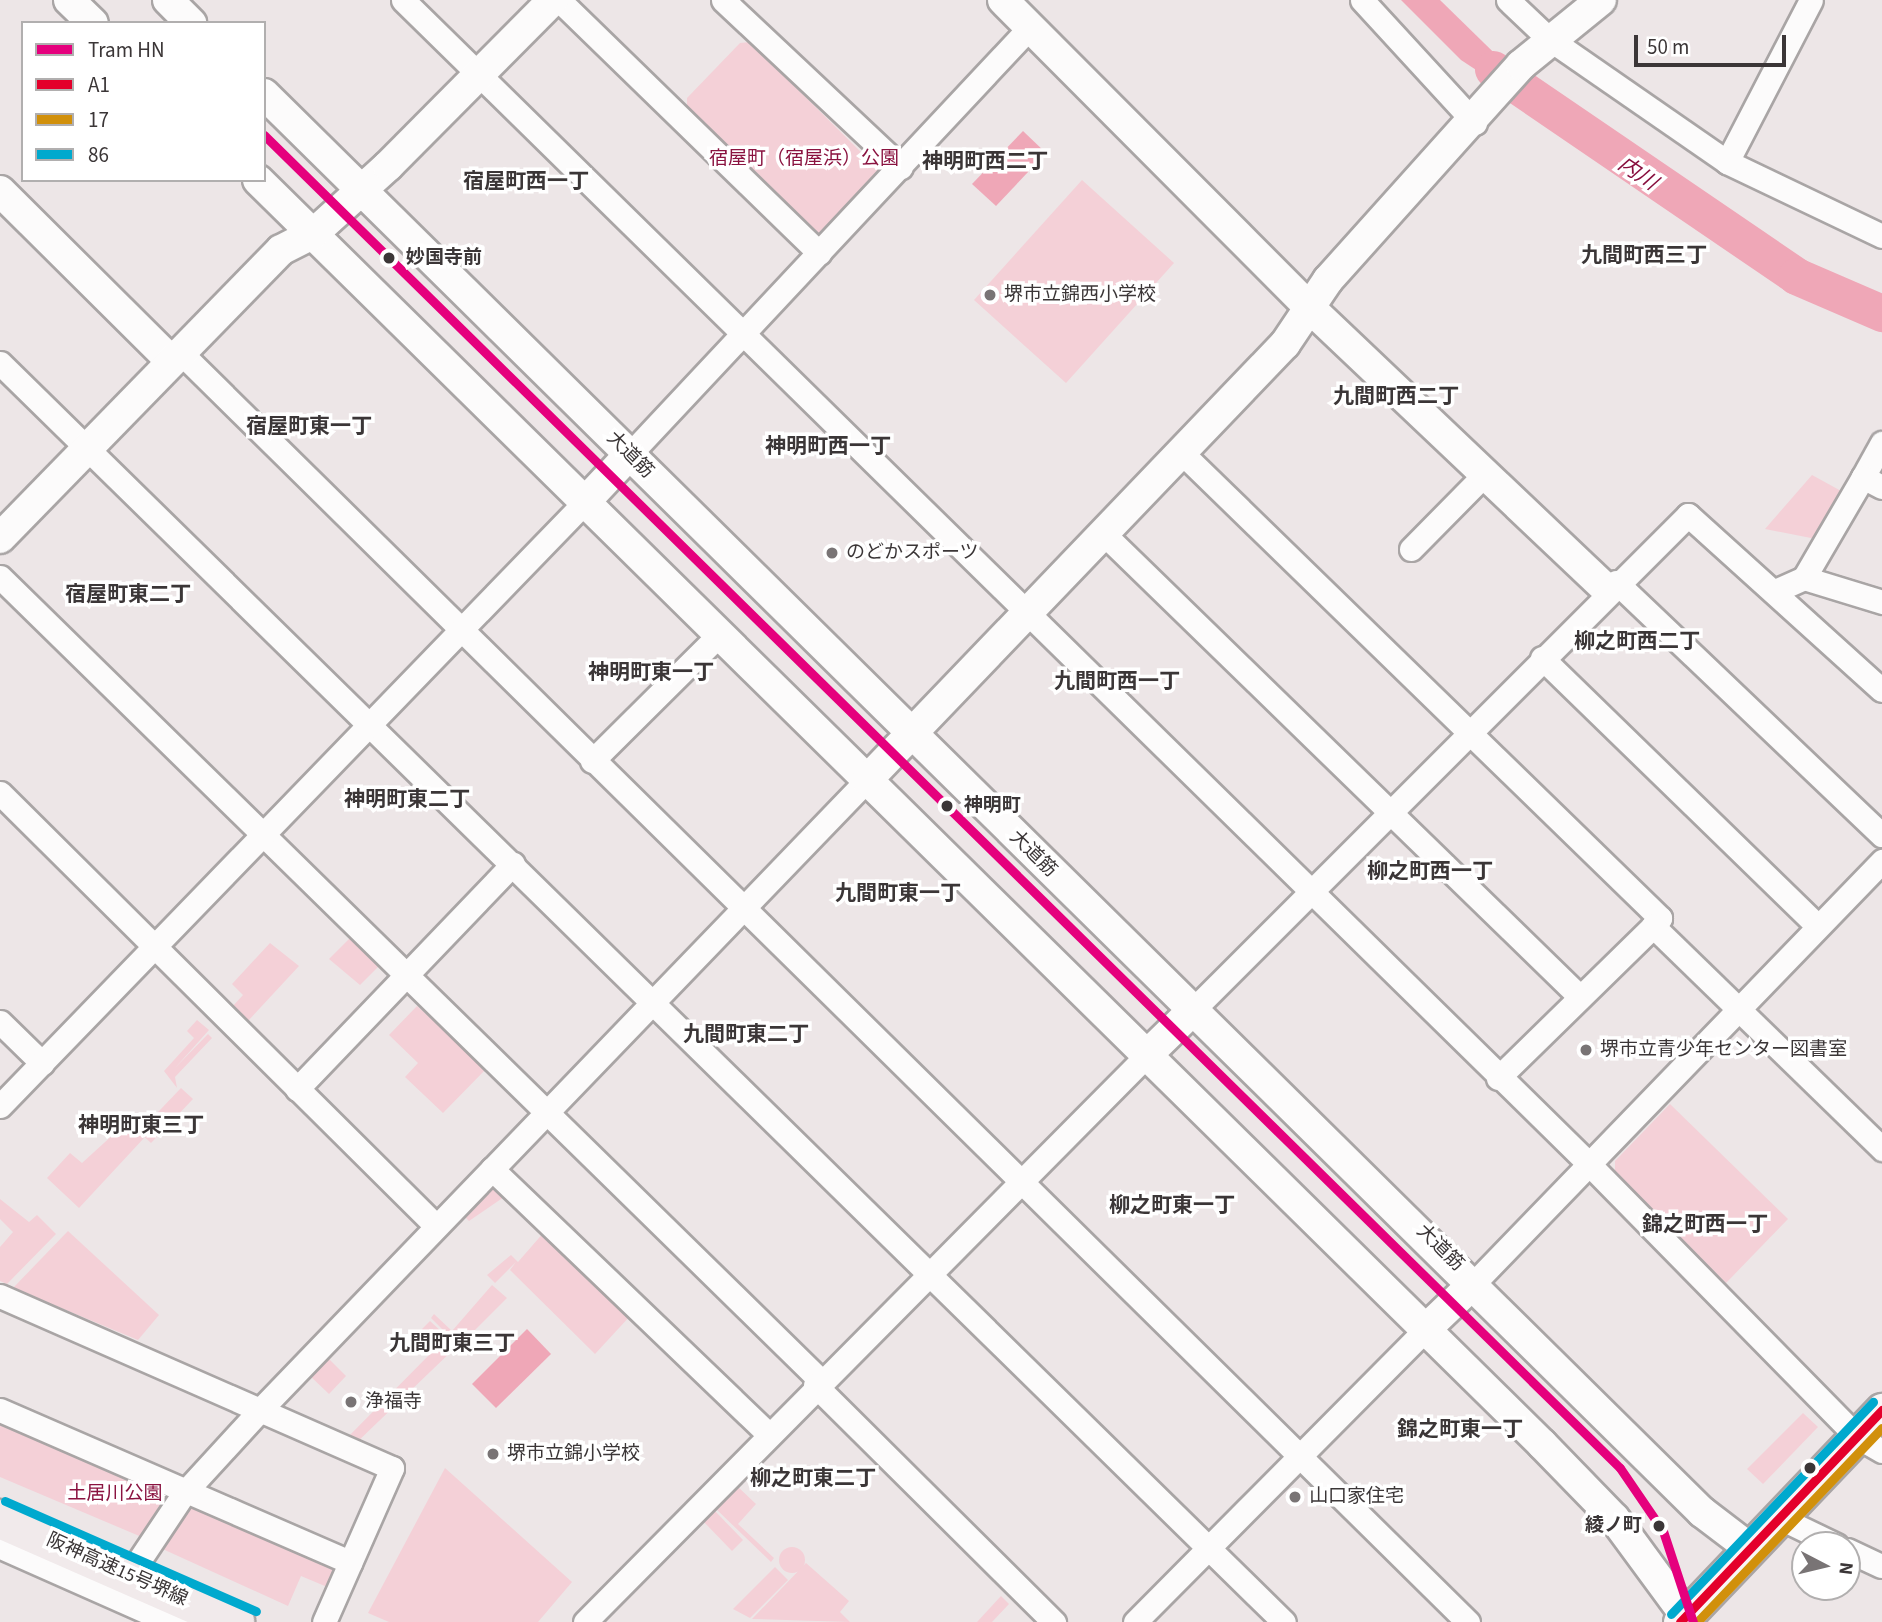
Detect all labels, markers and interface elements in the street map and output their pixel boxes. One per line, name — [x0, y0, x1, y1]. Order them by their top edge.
legend — [21, 21, 266, 182]
scale bar — [1637, 21, 1789, 65]
text: 50 m — [1647, 32, 1689, 62]
text: Tram HN — [88, 35, 165, 65]
text: A1 — [88, 70, 110, 100]
text: 17 — [88, 105, 109, 135]
text: 86 — [88, 140, 109, 170]
park label: 宿屋町（宿屋浜）公園 — [709, 148, 899, 170]
district label: 神明町西二丁 — [922, 148, 1048, 174]
water label: 内川 — [1614, 151, 1662, 195]
district label: 宿屋町西一丁 — [463, 168, 589, 194]
district label: 九間町西三丁 — [1581, 242, 1707, 268]
marker: 妙国寺前 — [378, 247, 400, 269]
place label: 妙国寺前 — [406, 247, 482, 269]
place label: 堺市立錦西小学校 — [1004, 284, 1156, 306]
marker: 堺市立錦西小学校 — [982, 287, 998, 303]
district label: 九間町西二丁 — [1333, 383, 1459, 409]
district label: 宿屋町東一丁 — [246, 413, 372, 439]
street label: 大道筋 — [602, 427, 658, 483]
district label: 神明町西一丁 — [765, 433, 891, 459]
place label: のどかスポーツ — [846, 542, 979, 564]
marker: のどかスポーツ — [824, 545, 840, 561]
district label: 宿屋町東二丁 — [65, 581, 191, 607]
district label: 柳之町西二丁 — [1574, 628, 1700, 654]
district label: 神明町東一丁 — [588, 659, 714, 685]
district label: 九間町西一丁 — [1054, 668, 1180, 694]
district label: 神明町東二丁 — [344, 786, 470, 812]
marker: 神明町 — [936, 795, 958, 817]
place label: 神明町 — [964, 795, 1021, 817]
street label: 大道筋 — [1005, 826, 1061, 882]
district label: 柳之町西一丁 — [1367, 858, 1493, 884]
district label: 九間町東一丁 — [835, 880, 961, 906]
district label: 九間町東二丁 — [683, 1021, 809, 1047]
place label: 堺市立青少年センター図書室 — [1600, 1039, 1847, 1061]
marker: 堺市立青少年センター図書室 — [1578, 1042, 1594, 1058]
district label: 神明町東三丁 — [78, 1112, 204, 1138]
district label: 柳之町東一丁 — [1109, 1192, 1235, 1218]
district label: 錦之町西一丁 — [1642, 1211, 1768, 1237]
street label: 大道筋 — [1412, 1220, 1468, 1276]
district label: 九間町東三丁 — [389, 1330, 515, 1356]
place label: 浄福寺 — [365, 1391, 422, 1413]
marker: 浄福寺 — [343, 1394, 359, 1410]
district label: 錦之町東一丁 — [1397, 1416, 1523, 1442]
place label: 堺市立錦小学校 — [507, 1443, 640, 1465]
marker: 堺市立錦小学校 — [485, 1446, 501, 1462]
unlabelled marker — [1803, 1461, 1817, 1475]
district label: 柳之町東二丁 — [750, 1465, 876, 1491]
park label: 土居川公園 — [68, 1483, 162, 1505]
place label: 山口家住宅 — [1309, 1486, 1404, 1508]
marker: 山口家住宅 — [1287, 1489, 1303, 1505]
place label: 綾ノ町 — [1585, 1515, 1642, 1537]
marker: 綾ノ町 — [1648, 1515, 1670, 1537]
street label: 阪神高速15号堺線 — [43, 1529, 191, 1611]
north arrow — [1791, 1531, 1861, 1601]
text: N — [1831, 1560, 1860, 1576]

